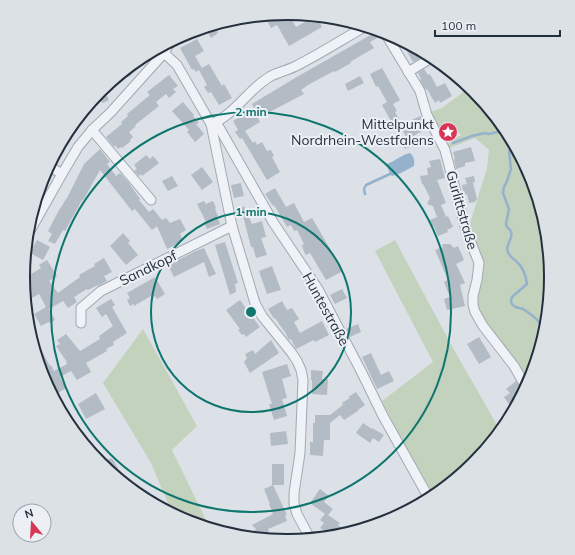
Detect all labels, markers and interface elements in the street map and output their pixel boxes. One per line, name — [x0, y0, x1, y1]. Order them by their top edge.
scale bar — [435, 12, 560, 38]
text: 100 m — [441, 18, 476, 33]
text: 2 min — [235, 104, 267, 119]
place label: Mittelpunkt Nordrhein-Westfalens — [291, 115, 434, 149]
place icon: Mittelpunkt Nordrhein-Westfalens — [437, 121, 459, 143]
street label: Gurlittstraße — [442, 168, 482, 252]
text: 1 min — [235, 204, 267, 219]
street label: Sandkopf — [116, 246, 180, 290]
street label: Huntestraße — [298, 269, 354, 349]
centre of rings — [244, 305, 258, 319]
north arrow — [12, 503, 52, 543]
text: N — [23, 506, 35, 521]

